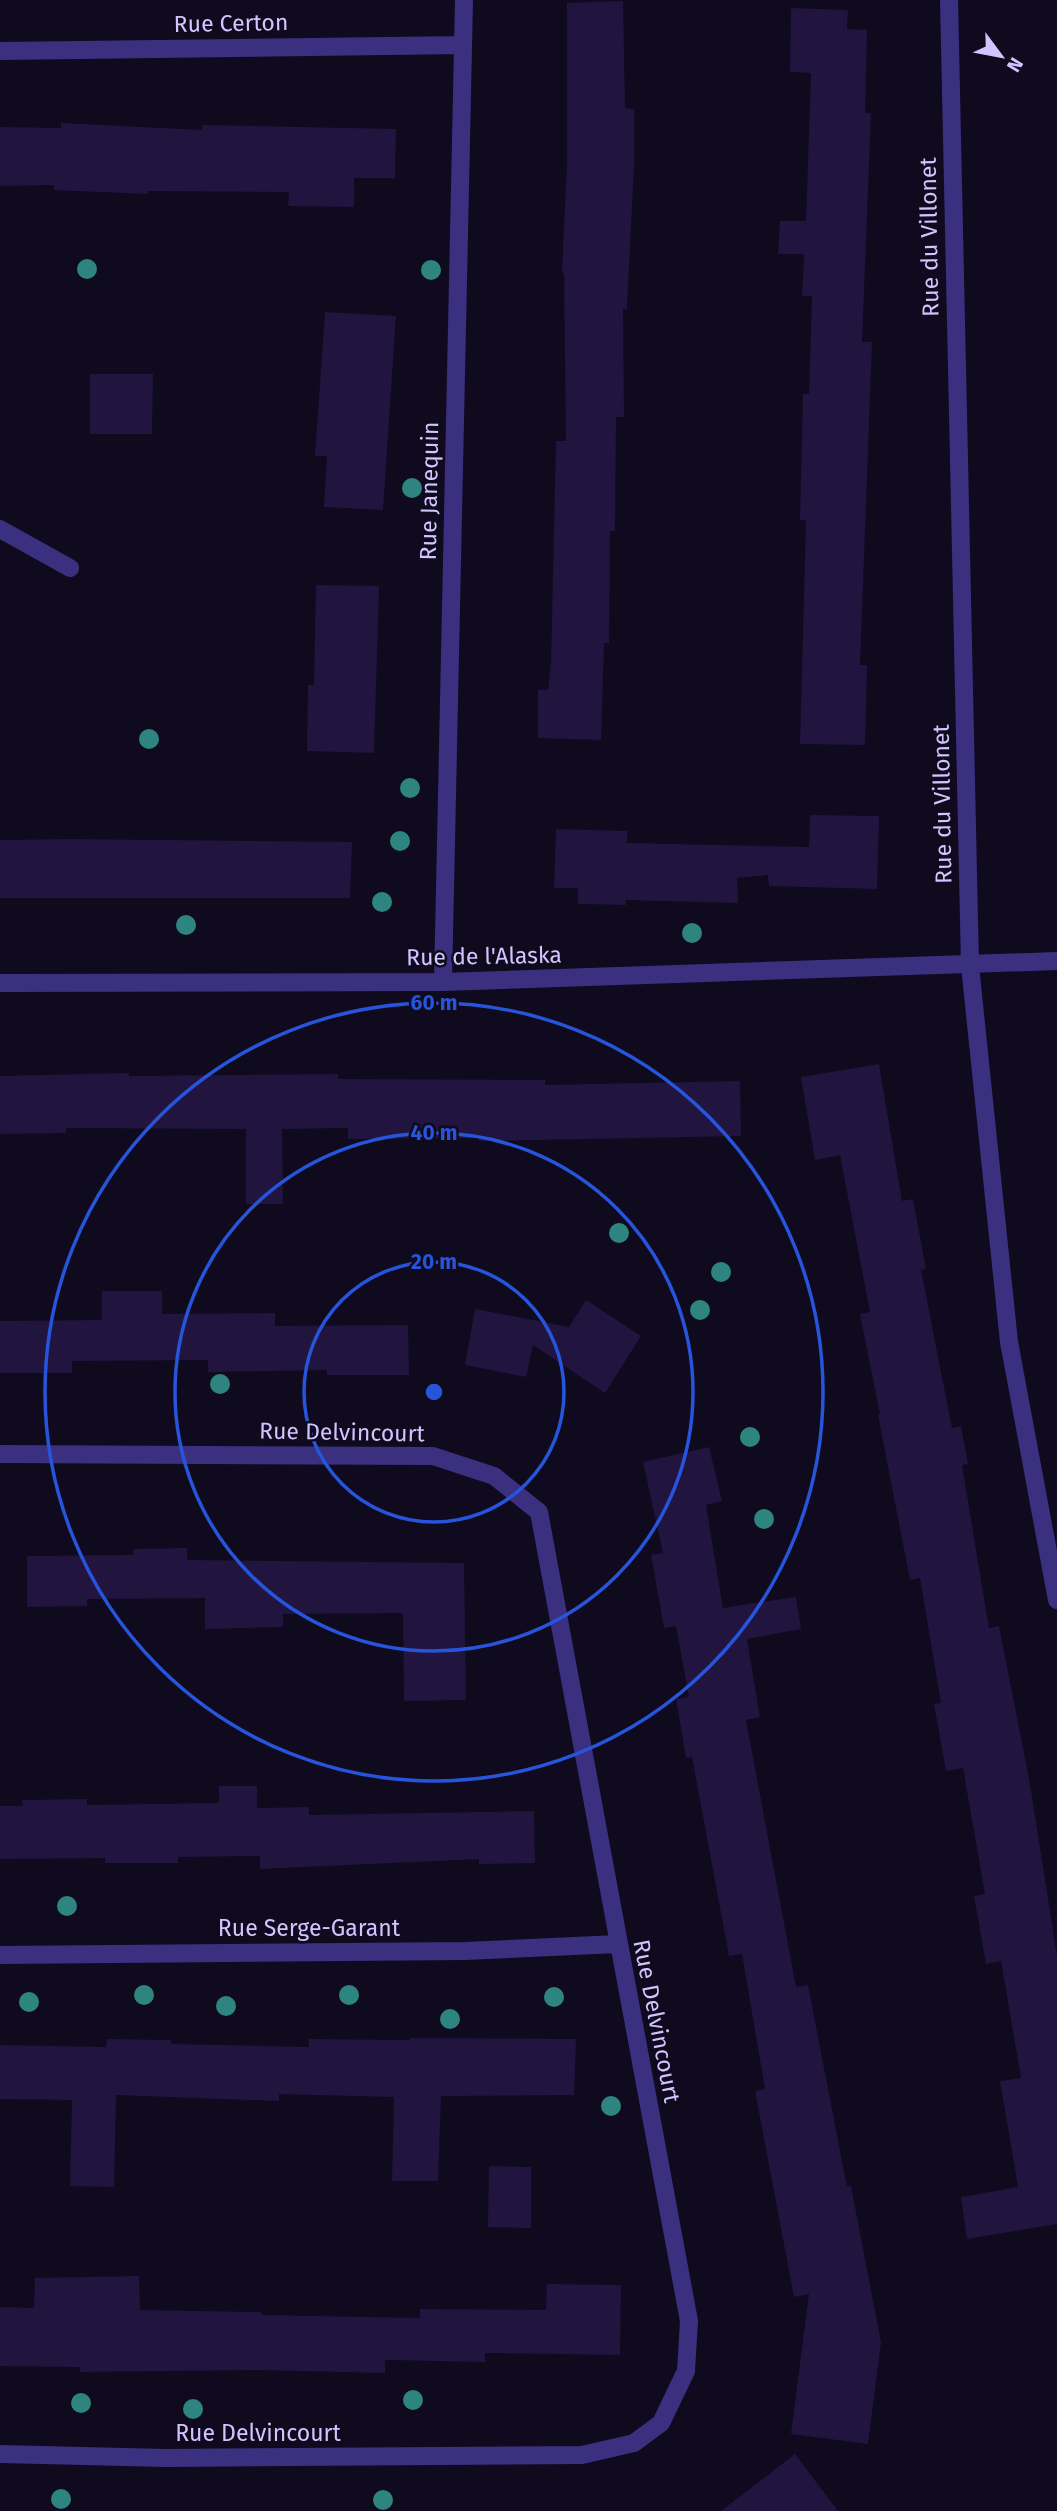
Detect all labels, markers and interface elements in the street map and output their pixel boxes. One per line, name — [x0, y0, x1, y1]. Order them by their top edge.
street label: Rue Certon — [173, 8, 289, 38]
north arrow — [966, 21, 1036, 91]
text: N — [1002, 53, 1028, 76]
street label: Rue du Villonet — [914, 156, 944, 317]
street label: Rue Janequin — [414, 421, 444, 561]
street label: Rue du Villonet — [927, 723, 957, 884]
street label: Rue de l'Alaska — [406, 941, 562, 971]
text: 60 m — [411, 990, 457, 1016]
text: 40 m — [411, 1120, 457, 1146]
text: 20 m — [411, 1249, 457, 1275]
centre of rings — [422, 1380, 446, 1404]
street label: Rue Delvincourt — [259, 1417, 426, 1447]
street label: Rue Serge-Garant — [218, 1914, 401, 1942]
street label: Rue Delvincourt — [627, 1937, 687, 2106]
street label: Rue Delvincourt — [175, 2419, 341, 2447]

